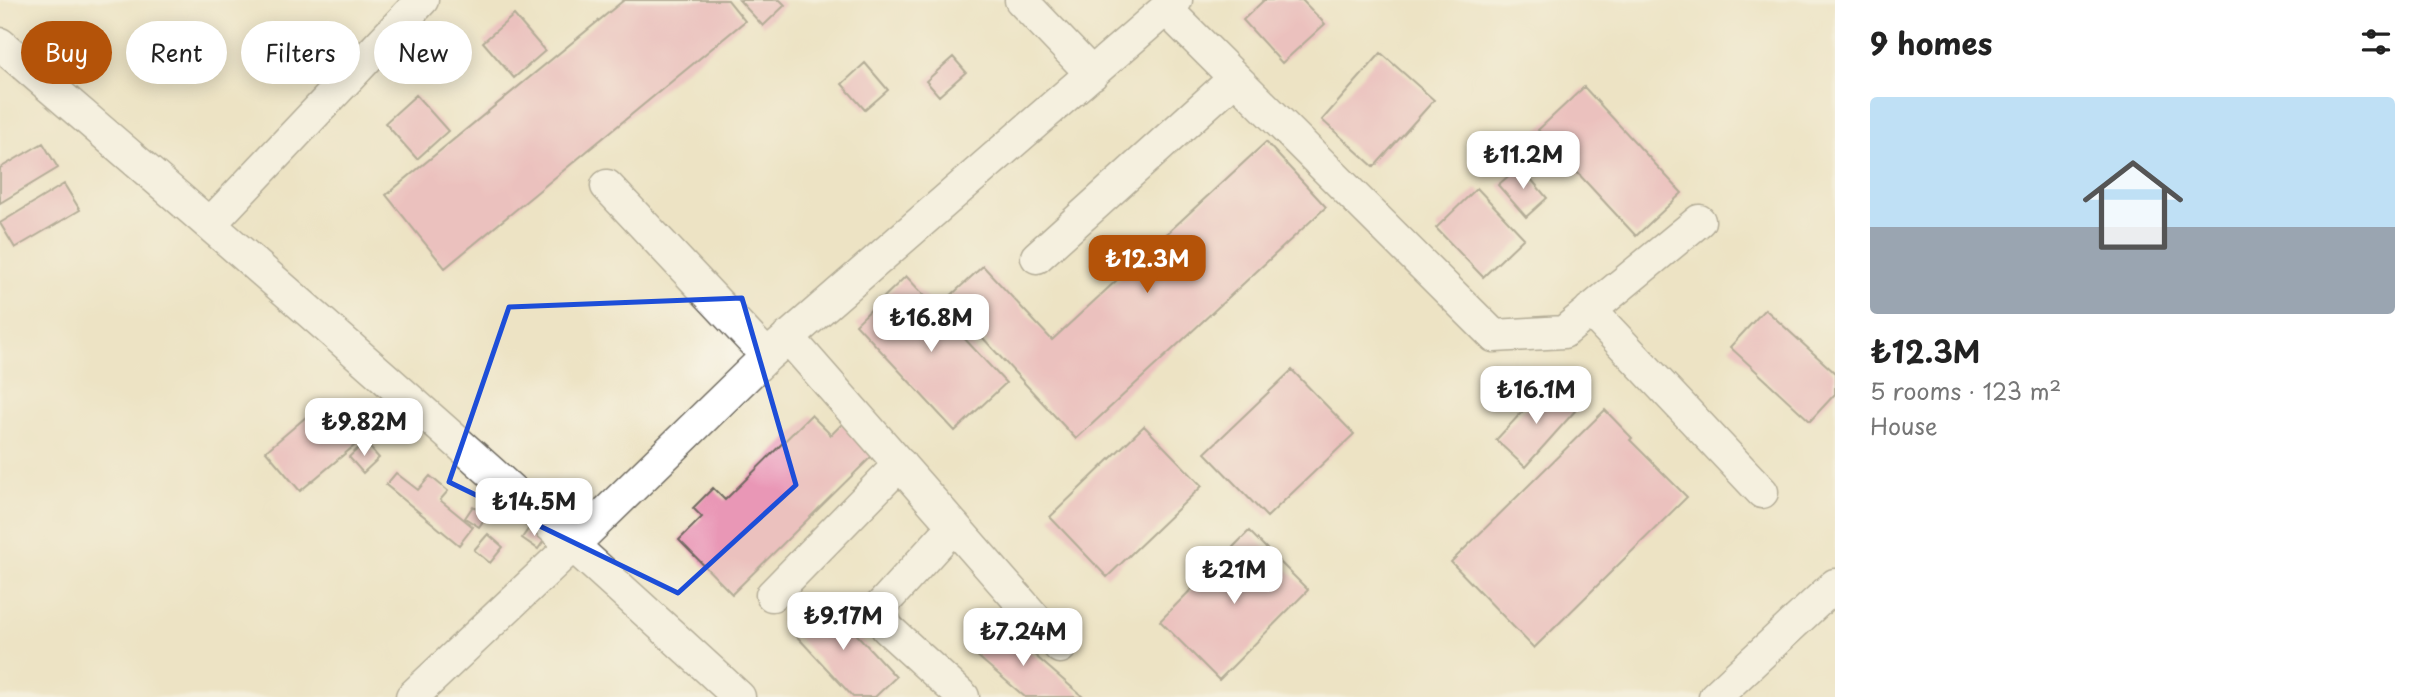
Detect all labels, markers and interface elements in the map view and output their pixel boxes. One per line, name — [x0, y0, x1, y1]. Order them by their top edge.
text: 9 homes — [1870, 20, 1992, 65]
chip: Buy — [21, 21, 112, 84]
chip: Rent — [126, 21, 227, 84]
chip: Filters — [241, 21, 360, 84]
chip: New — [374, 21, 472, 84]
icon: filters — [2357, 23, 2395, 61]
pin: ₺11.2M — [1466, 132, 1580, 191]
text: ₺11.2M — [1483, 136, 1563, 171]
icon: home — [2070, 142, 2196, 268]
pin: ₺12.3M — [1090, 236, 1204, 295]
text: ₺12.3M — [1105, 240, 1189, 275]
pin: ₺16.8M — [874, 294, 988, 354]
text: ₺16.8M — [889, 299, 973, 334]
text: ₺12.3M — [1870, 328, 1980, 373]
pin: ₺16.1M — [1479, 366, 1593, 426]
text: ₺16.1M — [1496, 371, 1576, 406]
text: 5 rooms · 123 m² — [1870, 373, 2061, 408]
pin: ₺9.82M — [307, 398, 421, 458]
text: ₺9.82M — [321, 403, 407, 438]
text: House — [1870, 408, 1937, 443]
pin: ₺14.5M — [477, 478, 591, 538]
text: ₺14.5M — [492, 483, 576, 518]
pin: ₺21M — [1193, 546, 1275, 606]
text: ₺21M — [1201, 551, 1267, 586]
pin: ₺9.17M — [786, 592, 900, 652]
text: ₺9.17M — [803, 597, 883, 632]
pin: ₺7.24M — [966, 608, 1080, 668]
text: ₺7.24M — [979, 613, 1067, 648]

